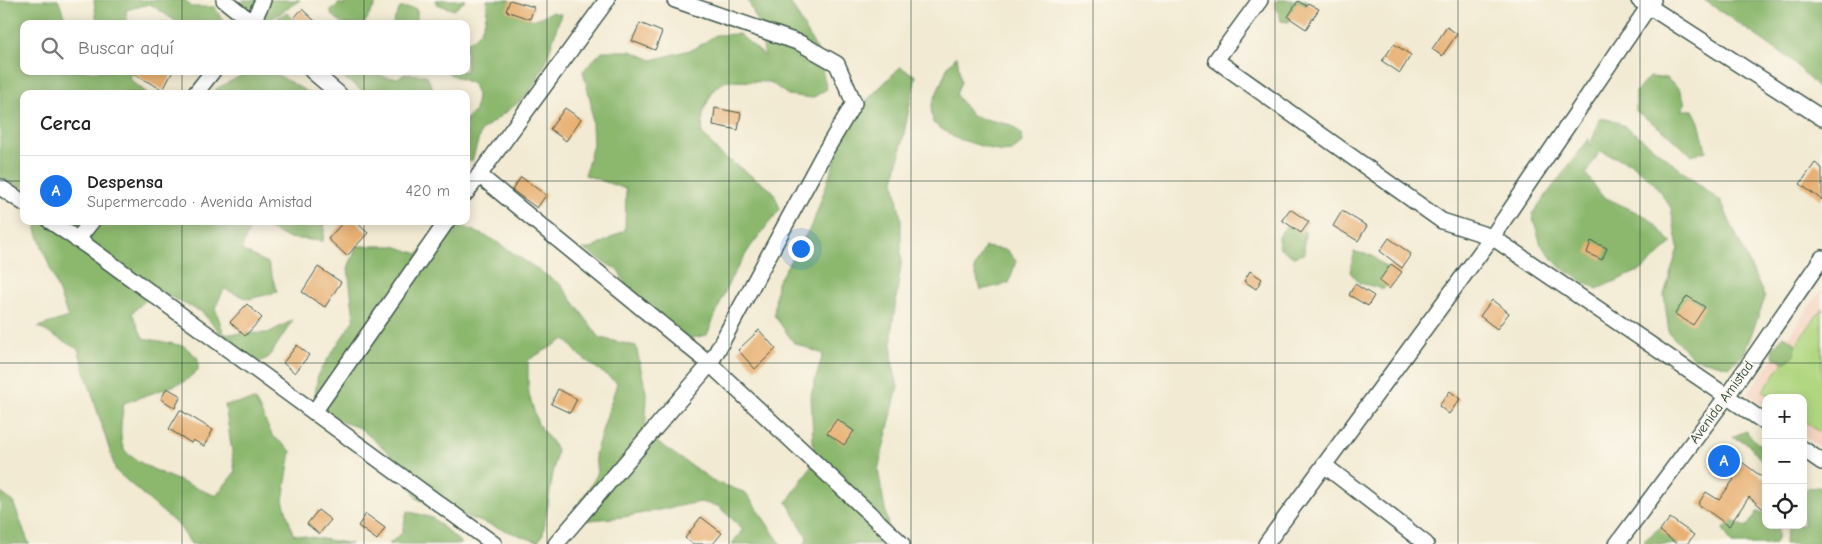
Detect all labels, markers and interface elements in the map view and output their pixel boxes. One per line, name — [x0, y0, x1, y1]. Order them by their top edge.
search box — [20, 20, 470, 75]
icon: search — [38, 34, 66, 62]
text: Buscar aquí — [78, 37, 174, 59]
text: Cerca — [40, 111, 91, 135]
text: Despensa — [87, 171, 164, 193]
text: A — [52, 182, 60, 200]
text: 420 m — [406, 182, 450, 200]
text: Supermercado · Avenida Amistad — [87, 193, 312, 211]
your location — [788, 236, 814, 262]
street label: Avenida Amistad — [1686, 358, 1757, 447]
map controls — [1762, 394, 1807, 529]
button: + — [1762, 394, 1807, 439]
button: − — [1762, 439, 1807, 484]
pin: A — [1708, 442, 1740, 480]
button: locate — [1762, 484, 1807, 529]

